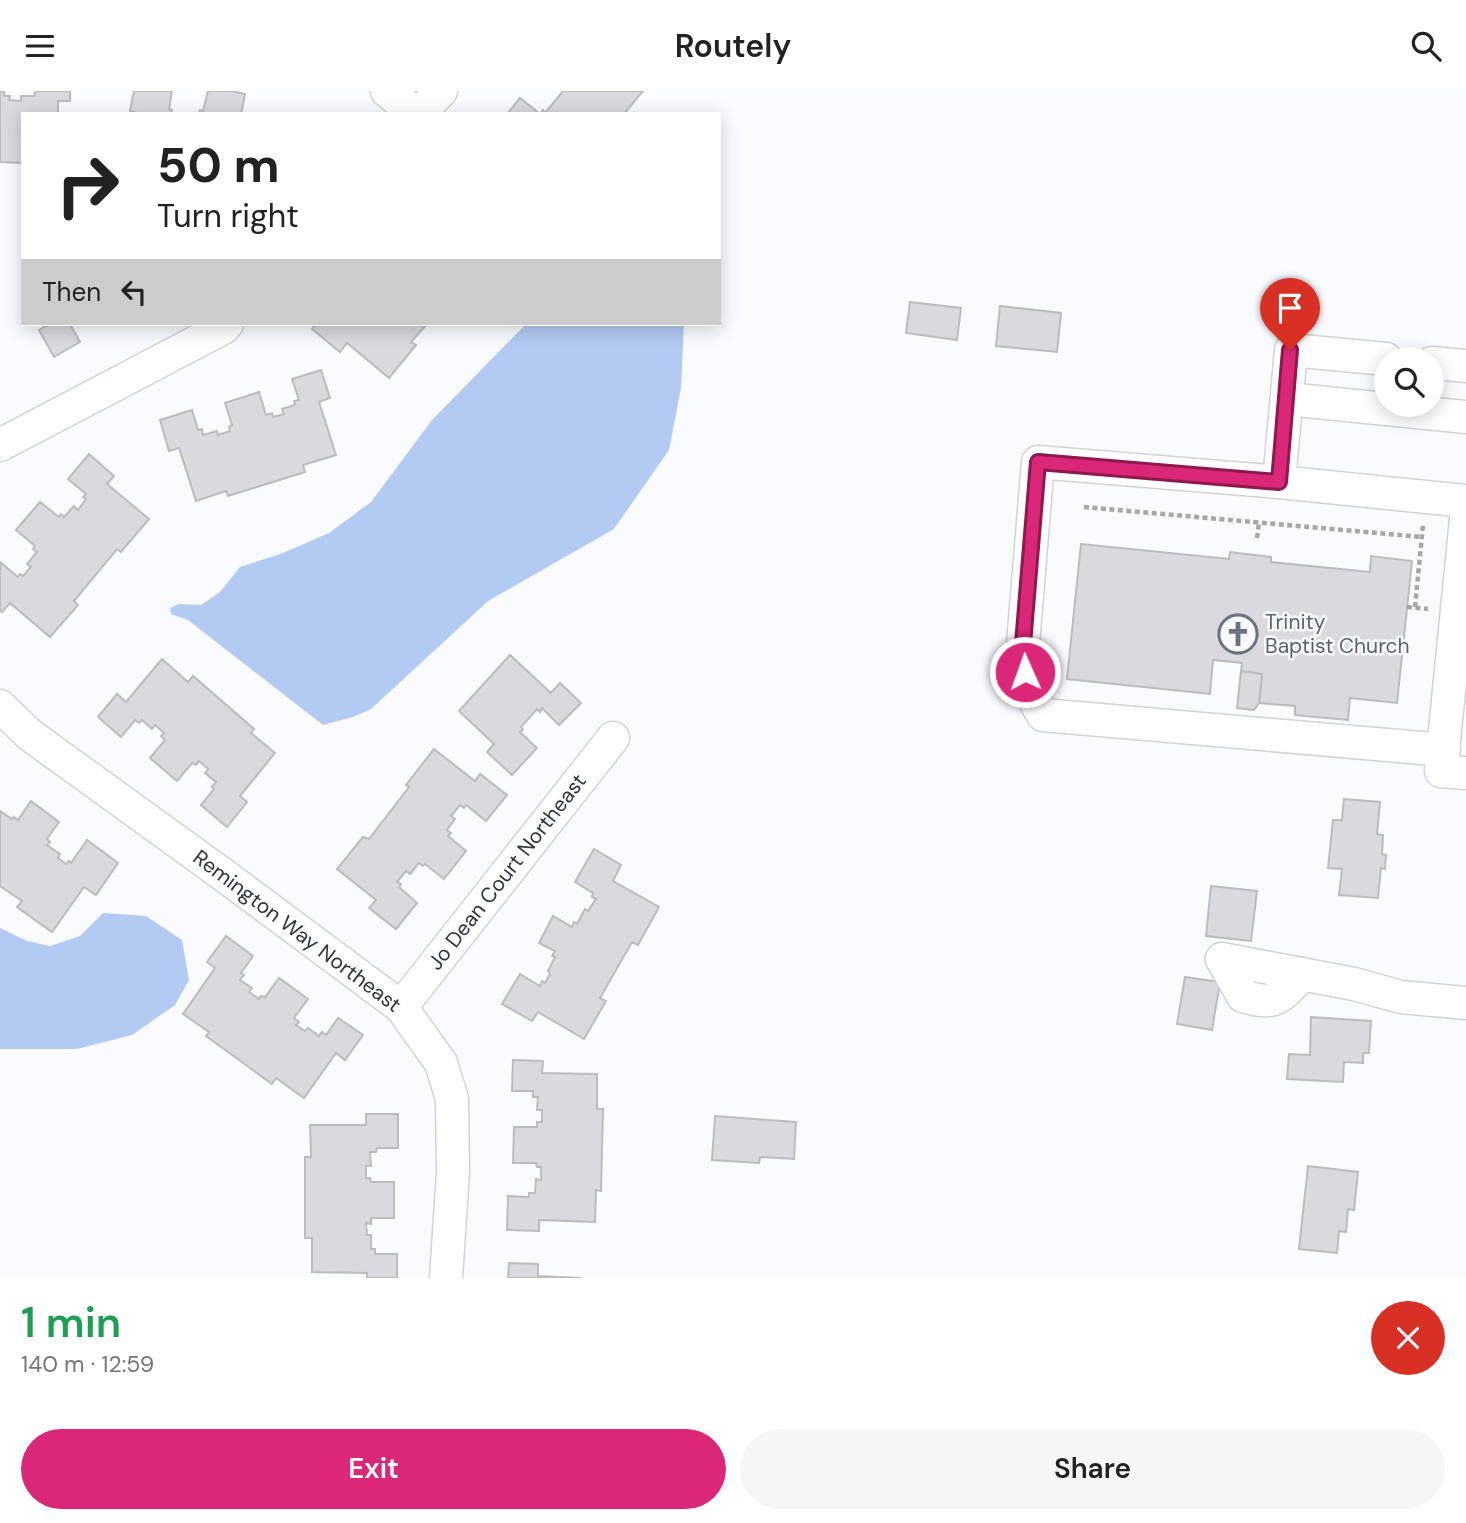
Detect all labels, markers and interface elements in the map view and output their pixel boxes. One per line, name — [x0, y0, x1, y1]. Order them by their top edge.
text: Routely — [675, 25, 791, 67]
icon: menu — [21, 27, 59, 65]
icon: search — [1407, 27, 1445, 65]
text: 50 m — [157, 133, 280, 197]
icon: right — [42, 140, 133, 231]
text: Turn right — [157, 195, 299, 237]
icon: left — [115, 273, 153, 311]
text: Then — [42, 275, 101, 309]
pin — [1260, 278, 1320, 350]
icon: arrive — [1271, 289, 1309, 327]
map controls — [1374, 347, 1444, 417]
button: search — [1374, 347, 1444, 417]
place label: Trinity Baptist Church — [1265, 608, 1410, 660]
church icon: Trinity Baptist Church — [1217, 613, 1259, 655]
position arrow — [988, 635, 1062, 709]
street label: Jo Dean Court Northeast — [422, 768, 592, 976]
street label: Remington Way Northeast — [187, 843, 407, 1019]
text: 1 min — [21, 1295, 121, 1350]
button: close — [1371, 1301, 1445, 1375]
text: 140 m · 12:59 — [21, 1349, 154, 1379]
button: Exit — [21, 1429, 726, 1509]
button: Share — [740, 1429, 1445, 1509]

